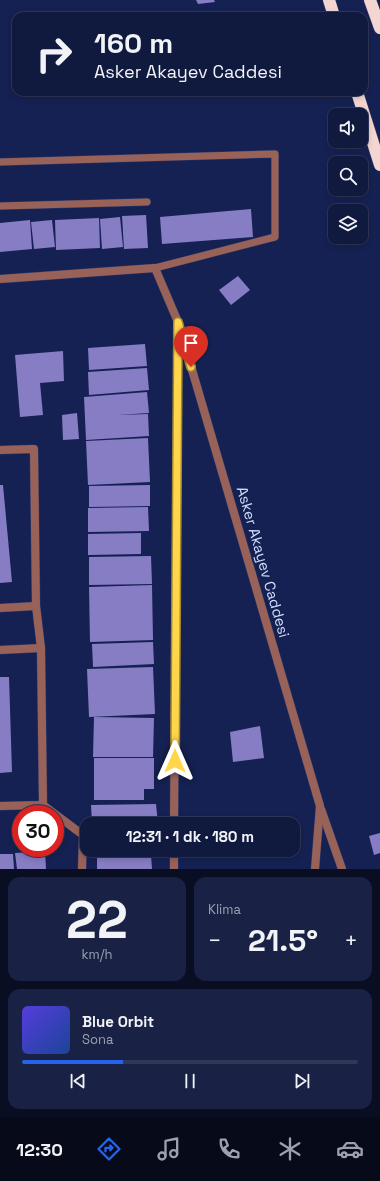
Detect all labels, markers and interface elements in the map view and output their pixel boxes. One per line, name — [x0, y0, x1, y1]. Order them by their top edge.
text: 160 m — [94, 25, 173, 61]
icon: right — [28, 28, 80, 80]
text: Asker Akayev Caddesi — [94, 60, 282, 83]
map controls — [328, 108, 368, 244]
button: sound — [328, 108, 368, 148]
button: search — [328, 156, 368, 196]
button: layers — [328, 204, 368, 244]
pin — [174, 326, 208, 367]
icon: arrive — [180, 332, 202, 354]
street label: Asker Akayev Caddesi — [233, 484, 294, 640]
position arrow — [154, 740, 196, 782]
speed limit sign: 30 — [12, 805, 64, 857]
text: 12:31 · 1 dk · 180 m — [126, 827, 254, 846]
text: 22 — [66, 887, 128, 953]
text: Klima — [208, 901, 241, 918]
text: 21.5° — [248, 921, 318, 960]
text: − — [208, 926, 222, 954]
text: + — [344, 926, 358, 954]
text: km/h — [82, 946, 112, 963]
text: Blue Orbit — [82, 1012, 154, 1031]
text: Sona — [82, 1031, 113, 1048]
icon: previous — [67, 1070, 89, 1092]
icon: pause — [179, 1070, 201, 1092]
icon: next — [291, 1070, 313, 1092]
icon: directions — [95, 1135, 123, 1163]
icon: music — [155, 1135, 183, 1163]
icon: phone — [215, 1135, 243, 1163]
icon: climate — [276, 1135, 304, 1163]
icon: car — [336, 1135, 364, 1163]
text: 12:30 — [16, 1138, 63, 1161]

